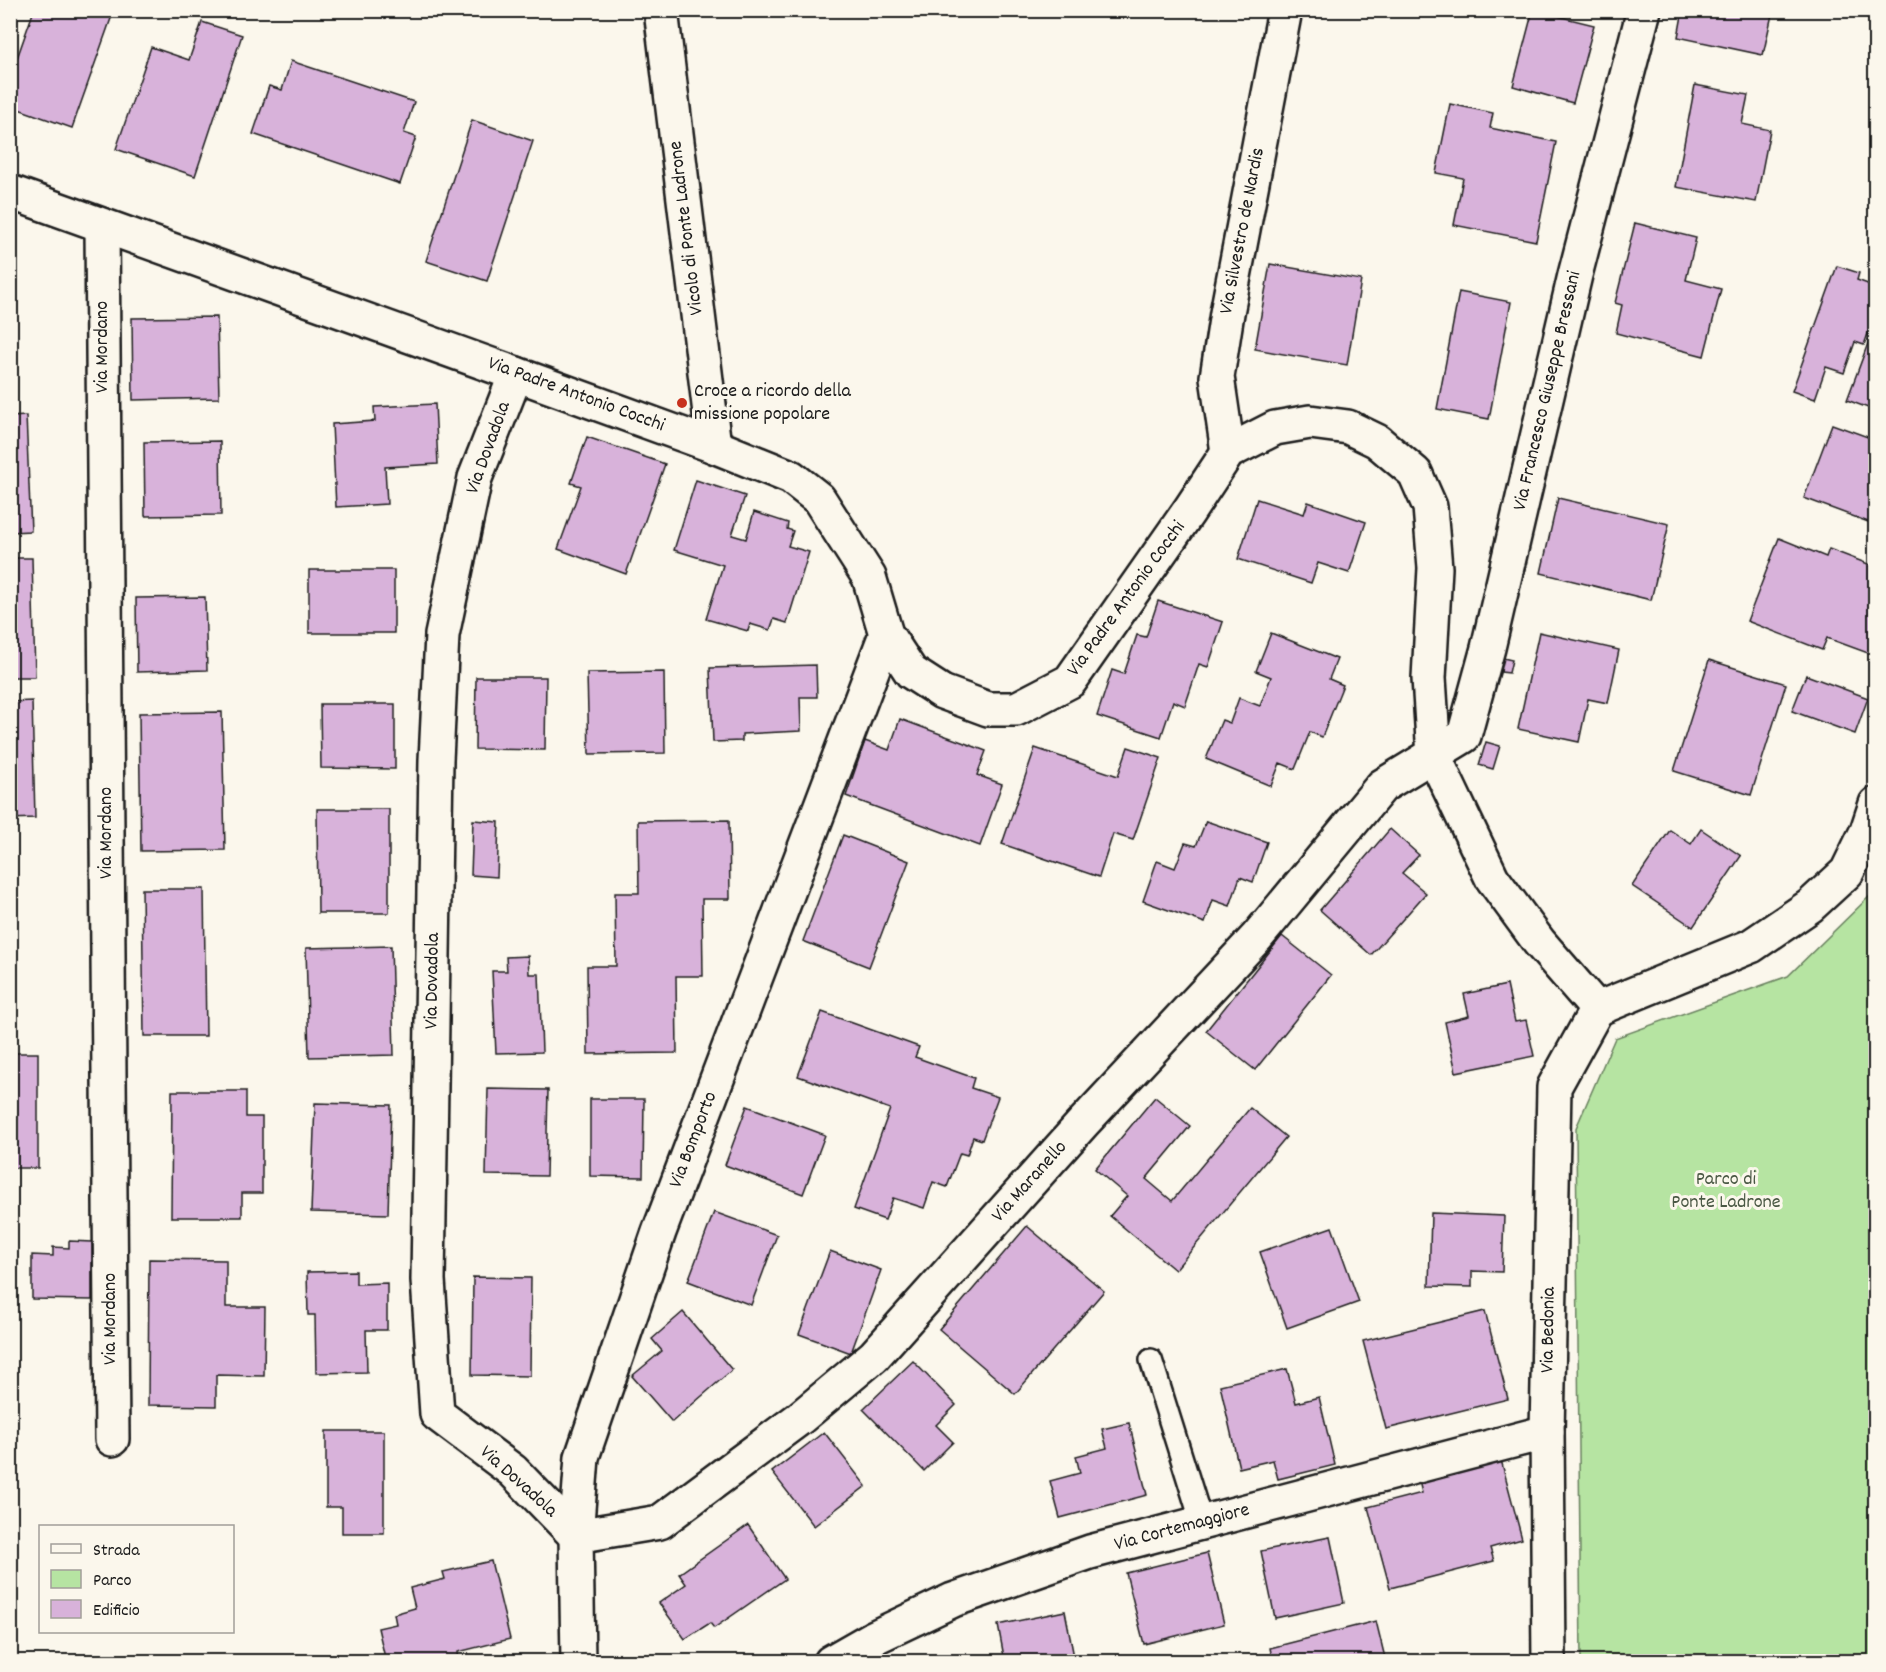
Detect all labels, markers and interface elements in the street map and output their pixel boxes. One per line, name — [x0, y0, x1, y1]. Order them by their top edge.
street label: Vicolo di Ponte Ladrone — [662, 139, 712, 317]
street label: Via Silvestro de Nardis — [1213, 145, 1273, 317]
street label: Via Francesco Giuseppe Bressani — [1507, 268, 1589, 514]
street label: Via Mordano — [89, 301, 117, 393]
street label: Via Padre Antonio Cocchi — [484, 350, 669, 440]
place label: Croce a ricordo della missione popolare — [694, 378, 852, 429]
marker: Croce a ricordo della missione popolare — [675, 396, 689, 410]
street label: Via Dovadola — [459, 397, 519, 498]
street label: Via Padre Antonio Cocchi — [1061, 515, 1193, 683]
street label: Via Mordano — [93, 787, 121, 879]
street label: Via Dovadola — [418, 932, 448, 1030]
street label: Via Bomporto — [663, 1088, 725, 1192]
street label: Via Maranello — [986, 1135, 1074, 1229]
park label: Parco di Ponte Ladrone — [1671, 1166, 1781, 1217]
street label: Via Mordano — [97, 1273, 125, 1365]
street label: Via Bedonia — [1534, 1286, 1564, 1373]
street label: Via Dovadola — [473, 1439, 564, 1525]
street label: Via Cortemaggiore — [1111, 1496, 1253, 1560]
legend — [39, 1525, 234, 1633]
text: Strada — [93, 1539, 140, 1564]
text: Parco — [93, 1569, 132, 1594]
text: Edificio — [93, 1599, 140, 1624]

